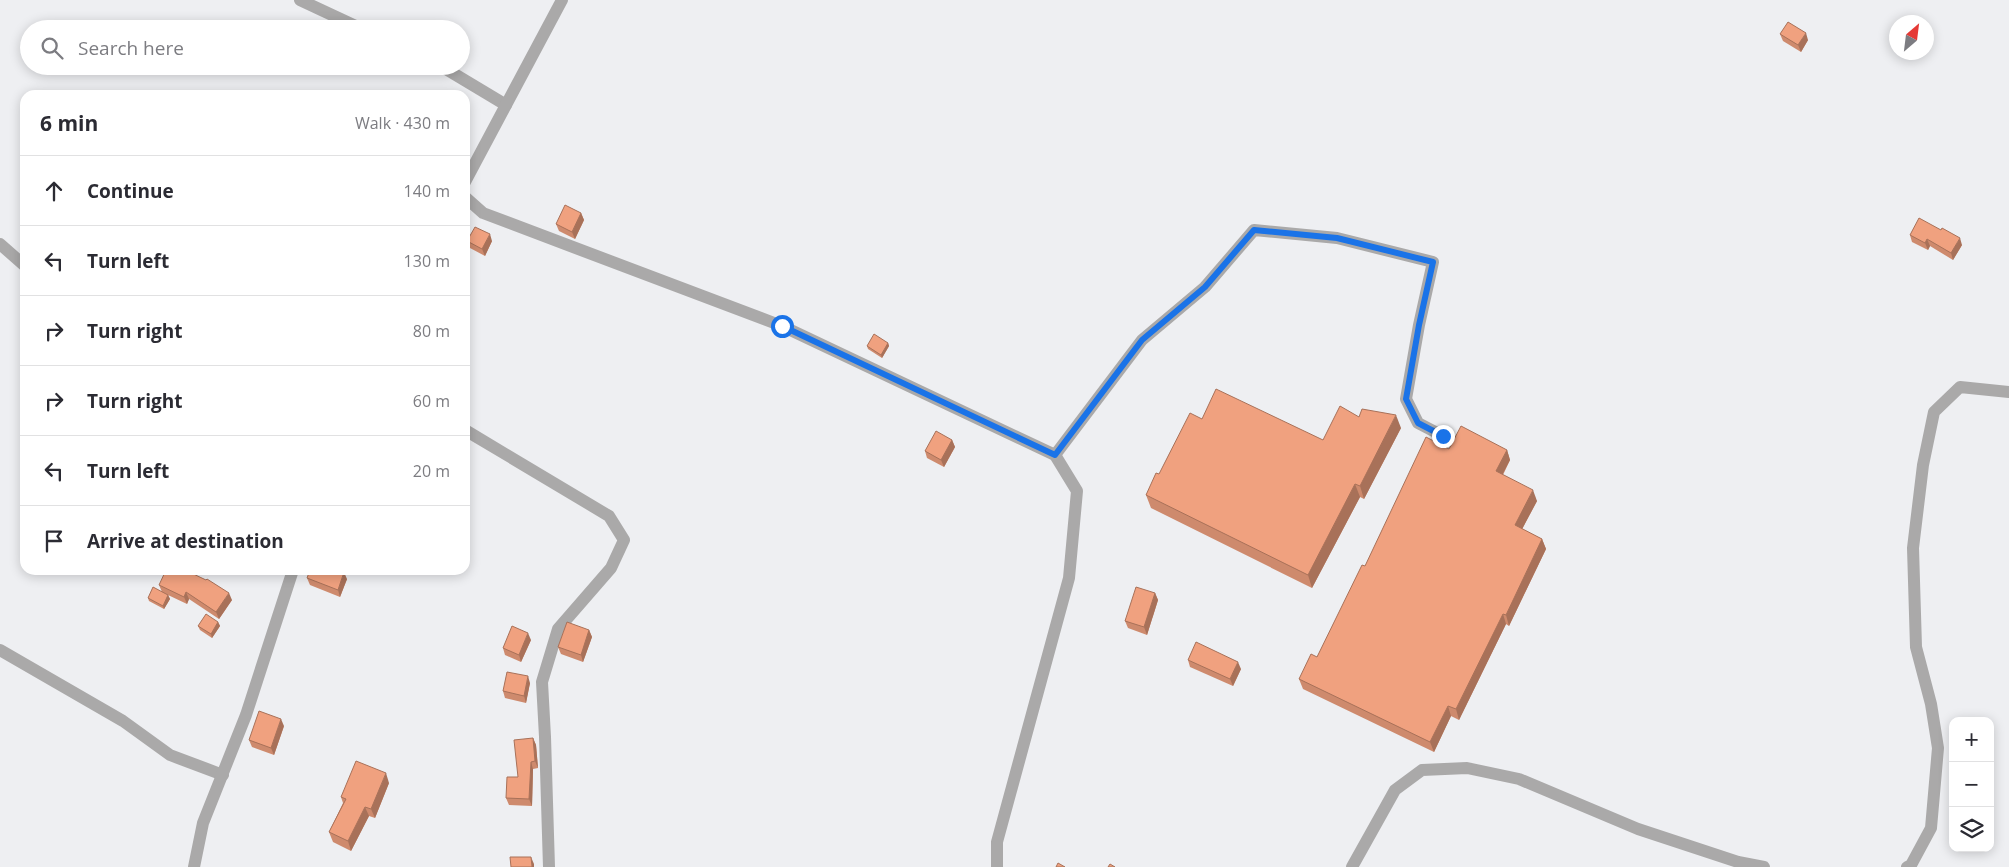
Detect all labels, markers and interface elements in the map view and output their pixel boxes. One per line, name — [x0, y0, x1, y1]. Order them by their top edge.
north arrow — [1889, 15, 1934, 60]
search box — [20, 20, 470, 75]
icon: search — [38, 34, 66, 62]
text: Search here — [78, 35, 184, 61]
text: 6 min — [40, 109, 98, 137]
text: Walk · 430 m — [355, 112, 450, 134]
icon: ahead — [40, 177, 68, 205]
text: Continue — [87, 178, 174, 204]
text: 140 m — [404, 180, 450, 202]
icon: left — [40, 247, 68, 275]
text: Turn left — [87, 248, 169, 274]
text: 130 m — [404, 250, 450, 272]
route start — [771, 315, 794, 338]
icon: right — [40, 317, 68, 345]
text: Turn right — [87, 318, 182, 344]
text: 80 m — [413, 320, 450, 342]
icon: right — [40, 387, 68, 415]
text: Turn right — [87, 388, 182, 414]
text: 60 m — [413, 390, 450, 412]
route end — [1432, 425, 1455, 448]
icon: left — [40, 457, 68, 485]
text: Turn left — [87, 458, 169, 484]
text: 20 m — [413, 460, 450, 482]
icon: arrive — [40, 527, 68, 555]
text: Arrive at destination — [87, 528, 284, 554]
map controls — [1949, 717, 1994, 852]
button: + — [1949, 717, 1994, 762]
button: − — [1949, 762, 1994, 807]
button: layers — [1949, 807, 1994, 852]

